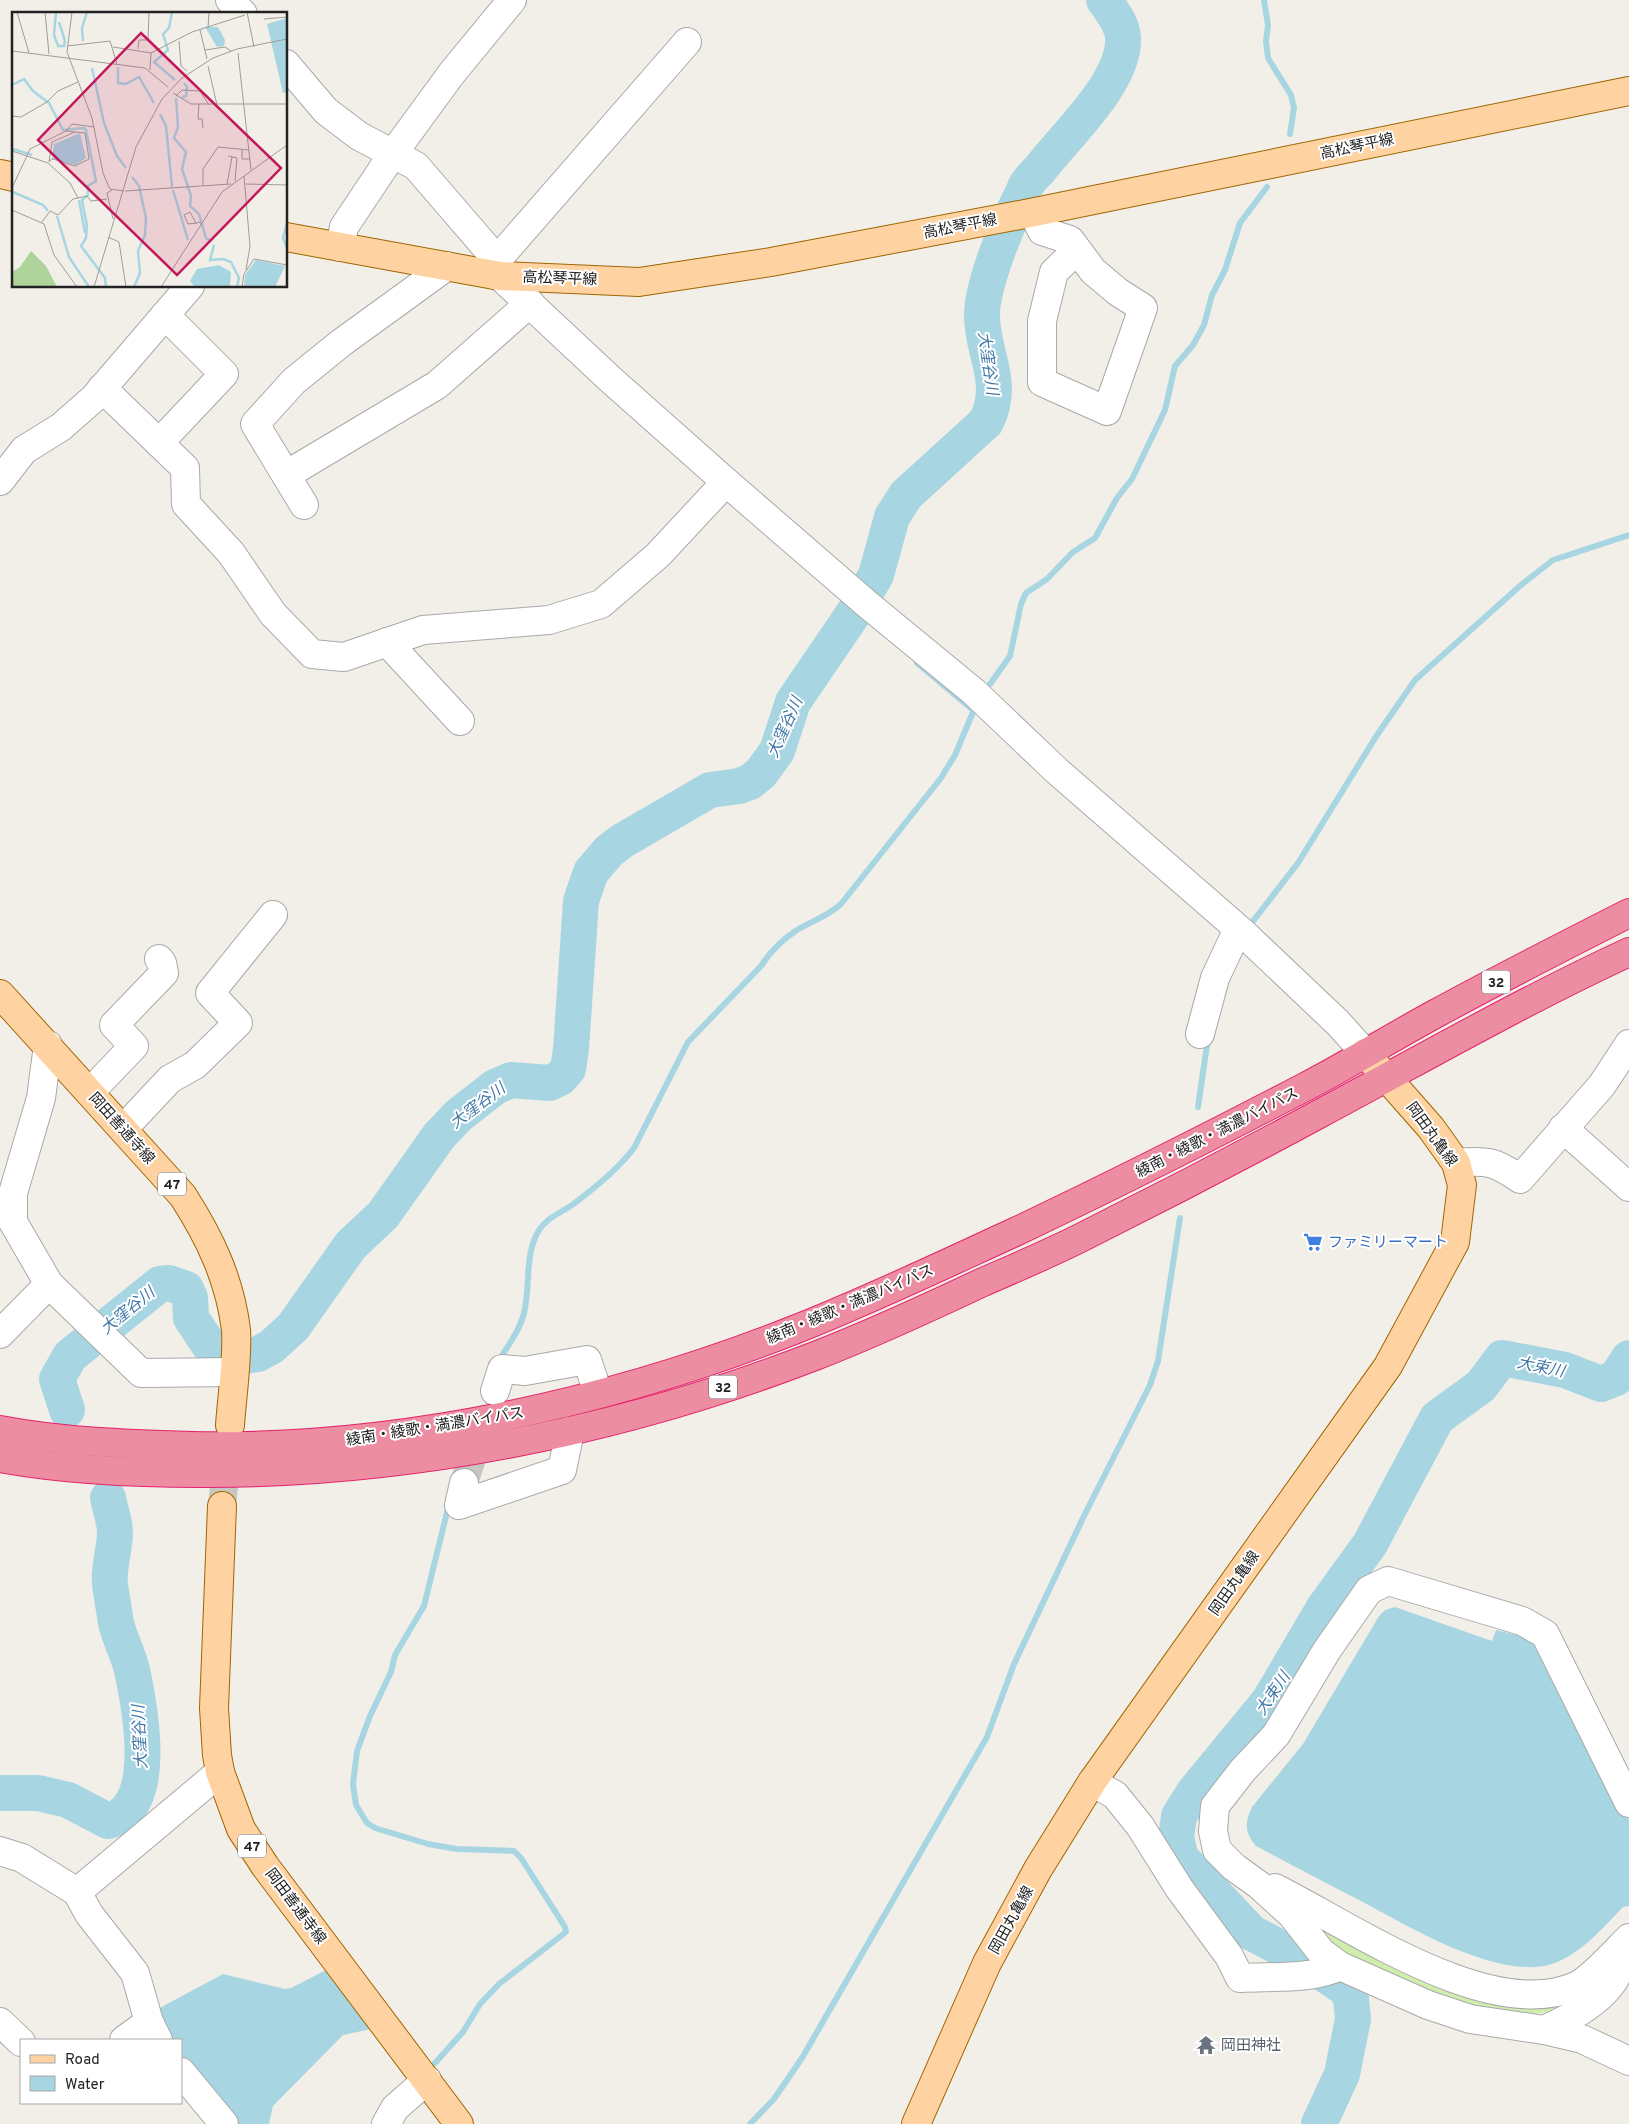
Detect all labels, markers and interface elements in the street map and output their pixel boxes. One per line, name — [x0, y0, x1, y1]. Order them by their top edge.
inset map — [12, 12, 288, 288]
street label: 高松琴平線 — [1319, 130, 1396, 165]
street label: 高松琴平線 — [922, 211, 999, 244]
street label: 高松琴平線 — [522, 269, 598, 290]
water label: 大窪谷川 — [973, 330, 1002, 398]
water label: 大窪谷川 — [764, 693, 809, 761]
road number: 32 — [1482, 970, 1510, 994]
water label: 大窪谷川 — [447, 1078, 511, 1134]
street label: 綾南・綾歌・満濃バイパス — [1133, 1084, 1302, 1183]
street label: 岡田善通寺線 — [84, 1089, 158, 1169]
street label: 岡田丸亀線 — [1401, 1099, 1461, 1171]
road number: 47 — [158, 1172, 186, 1196]
supermarket icon: ファミリーマート — [1302, 1231, 1324, 1253]
place label: ファミリーマート — [1328, 1234, 1448, 1253]
street label: 綾南・綾歌・満濃バイパス — [764, 1262, 937, 1349]
water label: 大窪谷川 — [97, 1282, 161, 1339]
water label: 大束川 — [1515, 1353, 1568, 1383]
road number: 32 — [709, 1375, 737, 1398]
street label: 綾南・綾歌・満濃バイパス — [345, 1404, 525, 1451]
street label: 岡田丸亀線 — [1206, 1548, 1265, 1620]
water label: 大束川 — [1252, 1667, 1296, 1720]
water label: 大窪谷川 — [129, 1702, 153, 1769]
road number: 47 — [238, 1834, 266, 1858]
street label: 岡田善通寺線 — [260, 1865, 329, 1949]
street label: 岡田丸亀線 — [986, 1883, 1039, 1958]
temple icon: 岡田神社 — [1195, 2034, 1217, 2056]
place label: 岡田神社 — [1221, 2037, 1281, 2056]
legend — [20, 2039, 182, 2104]
text: Road — [65, 2051, 100, 2070]
text: Water — [65, 2076, 105, 2095]

